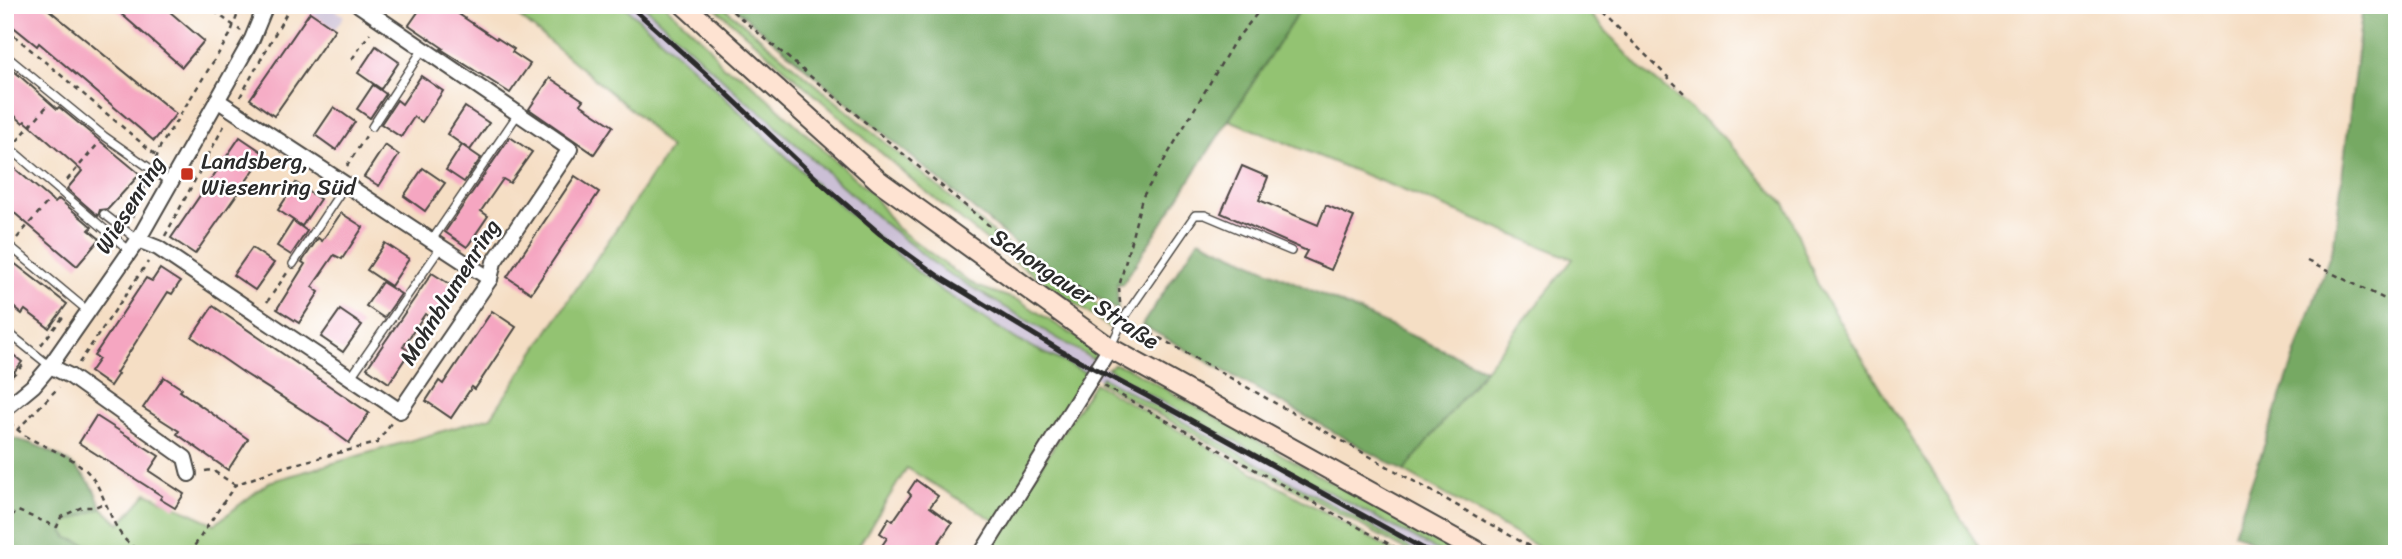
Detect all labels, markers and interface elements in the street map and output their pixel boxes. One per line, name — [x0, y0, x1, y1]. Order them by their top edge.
place label: Landsberg, Wiesenring Süd — [201, 141, 358, 208]
street label: Wiesenring — [84, 147, 177, 262]
marker: Landsberg, Wiesenring Süd — [179, 166, 195, 182]
street label: Mohnblumenring — [388, 210, 512, 374]
street label: Schongauer Straße — [982, 217, 1168, 361]

